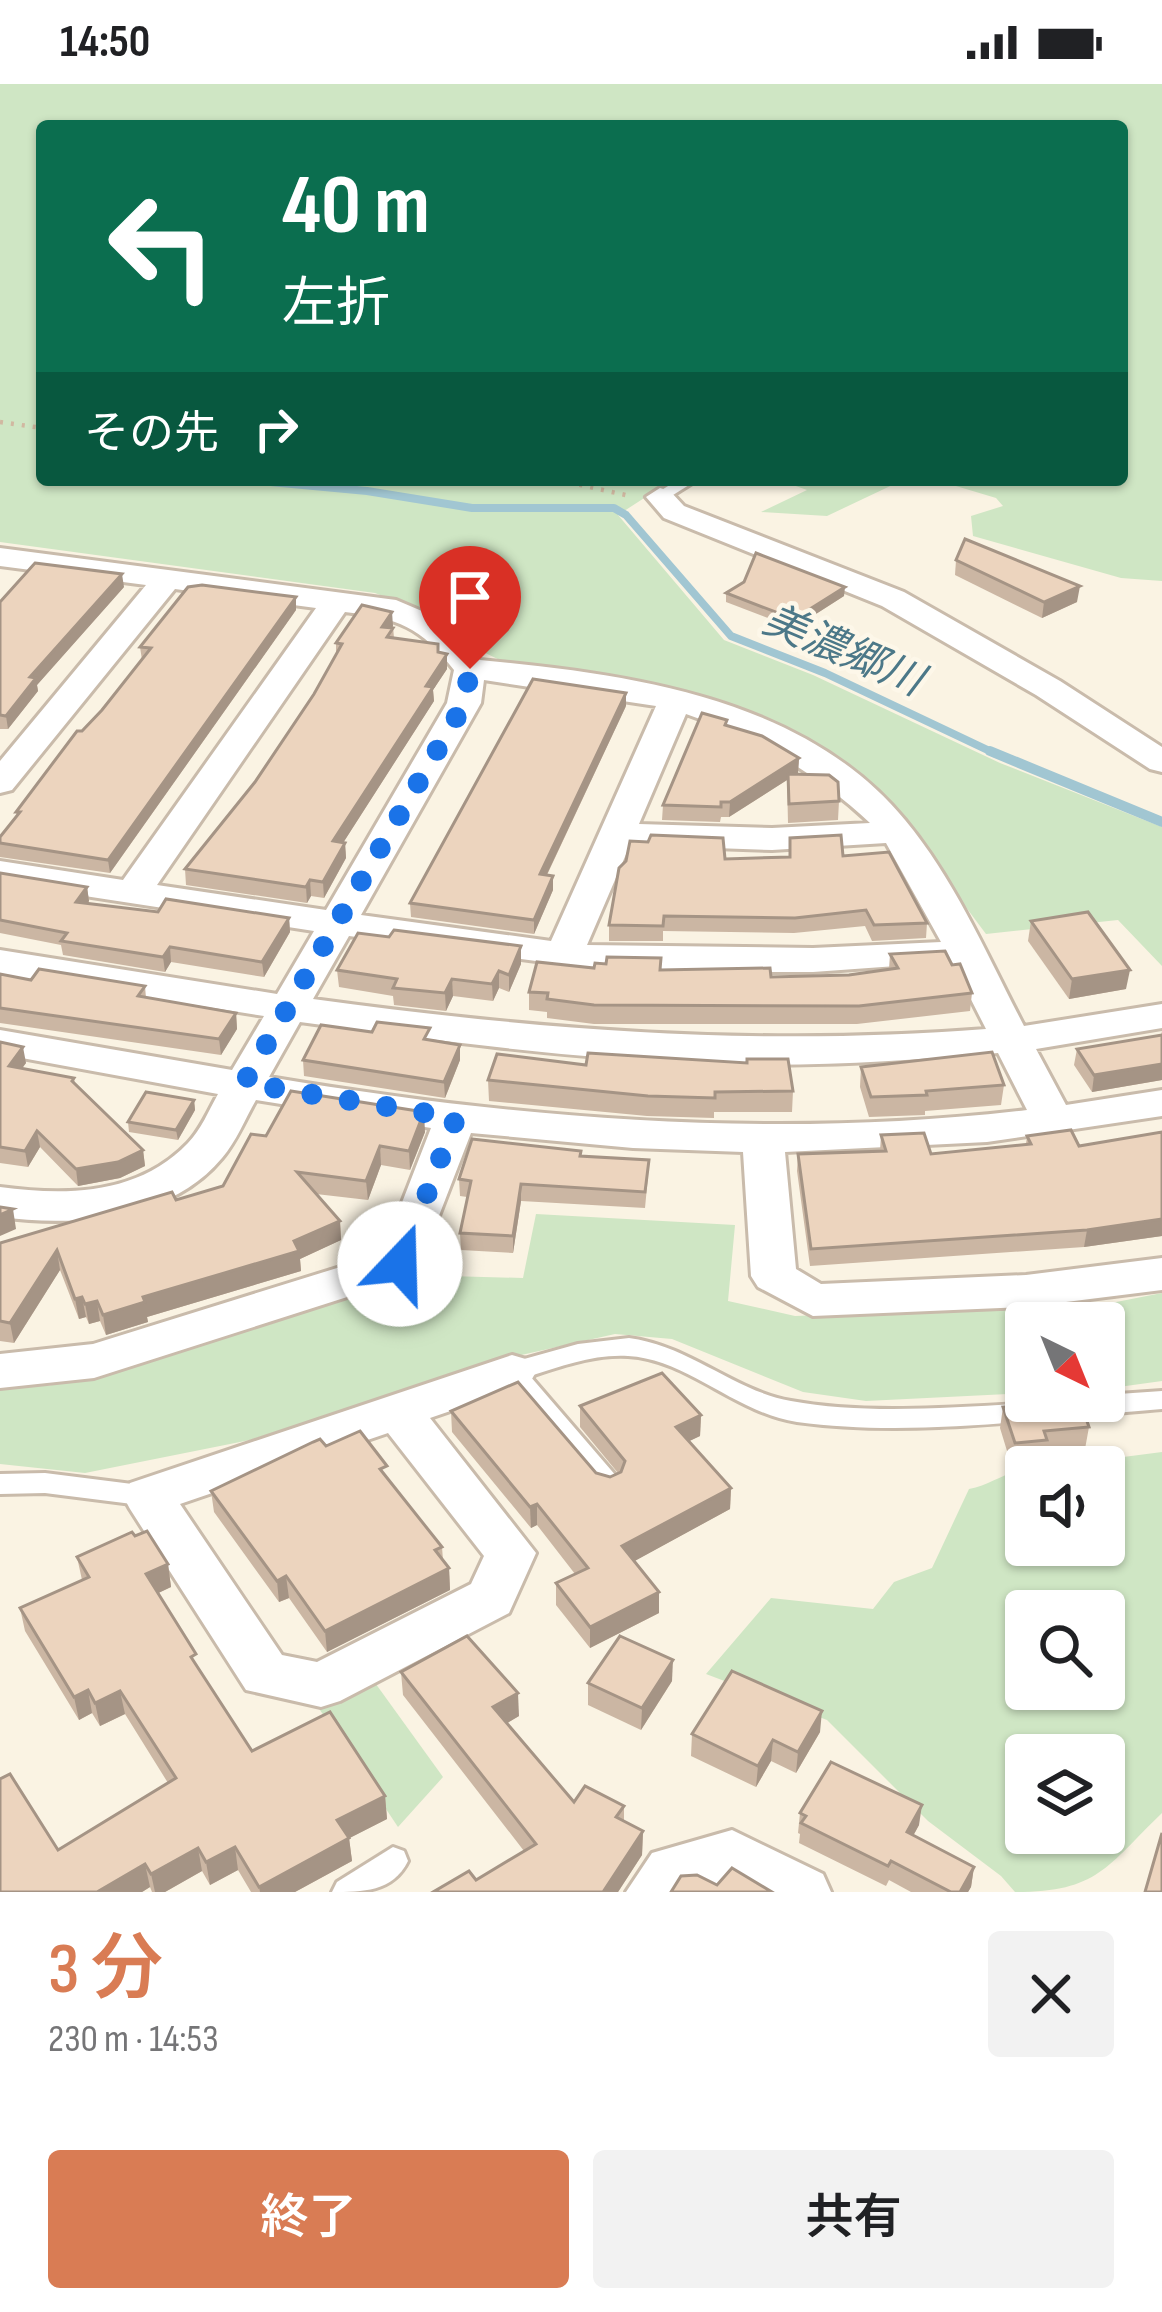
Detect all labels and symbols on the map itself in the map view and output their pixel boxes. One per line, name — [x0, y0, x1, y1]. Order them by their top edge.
pin — [419, 546, 521, 669]
water label: 美濃郷川 — [756, 595, 934, 709]
position arrow — [337, 1201, 463, 1327]
north arrow — [1005, 1302, 1125, 1422]

